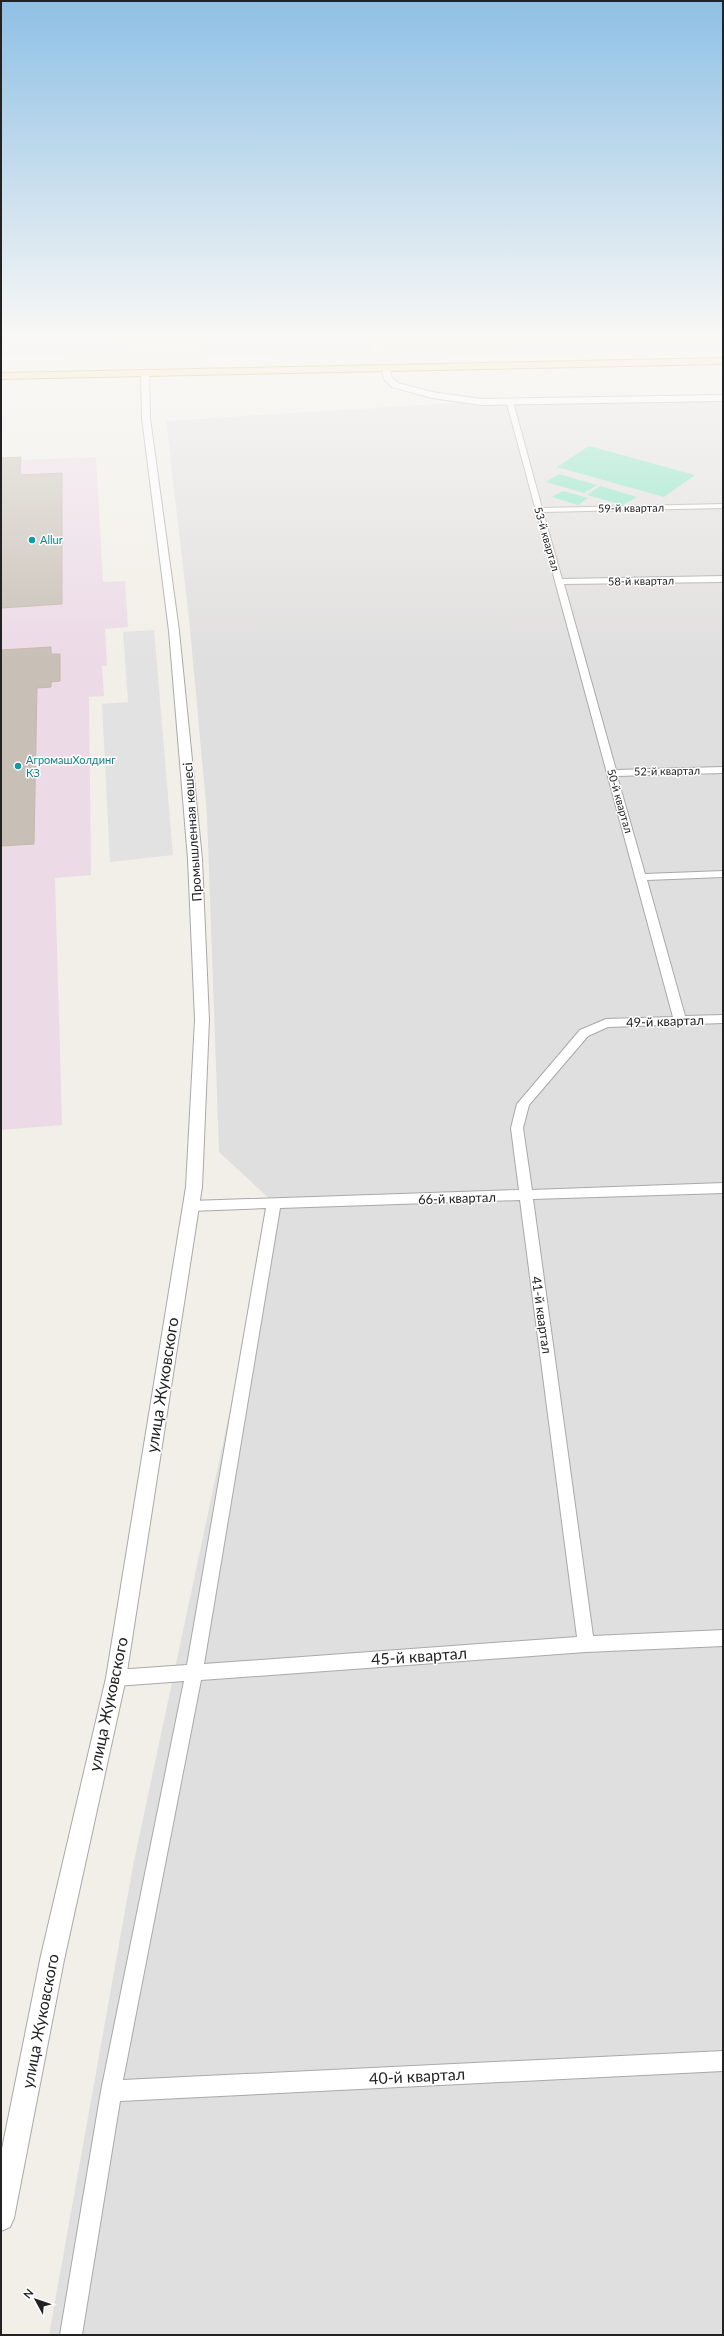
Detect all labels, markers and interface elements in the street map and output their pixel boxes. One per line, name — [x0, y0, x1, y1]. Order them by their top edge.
street label: 59-й квартал — [598, 500, 664, 515]
street label: 53-й квартал — [532, 505, 563, 572]
place label: Allur — [40, 533, 63, 546]
marker: Allur — [27, 535, 37, 545]
street label: 58-й квартал — [608, 573, 674, 588]
place label: АгромашХолдинг КЗ — [26, 753, 116, 779]
marker: АгромашХолдинг КЗ — [13, 761, 23, 771]
street label: Промышленная көшесі — [179, 762, 205, 902]
street label: 52-й квартал — [634, 763, 700, 778]
street label: 50-й квартал — [605, 767, 636, 834]
street label: 49-й квартал — [626, 1012, 704, 1030]
street label: 66-й квартал — [418, 1189, 496, 1207]
street label: 41-й квартал — [529, 1275, 555, 1355]
street label: улица Жуковского — [141, 1316, 182, 1454]
street label: улица Жуковского — [84, 1635, 131, 1773]
street label: 45-й квартал — [370, 1643, 468, 1668]
street label: улица Жуковского — [17, 1952, 62, 2090]
street label: 40-й квартал — [369, 2064, 465, 2088]
north arrow — [16, 2280, 56, 2320]
text: N — [20, 2286, 36, 2301]

